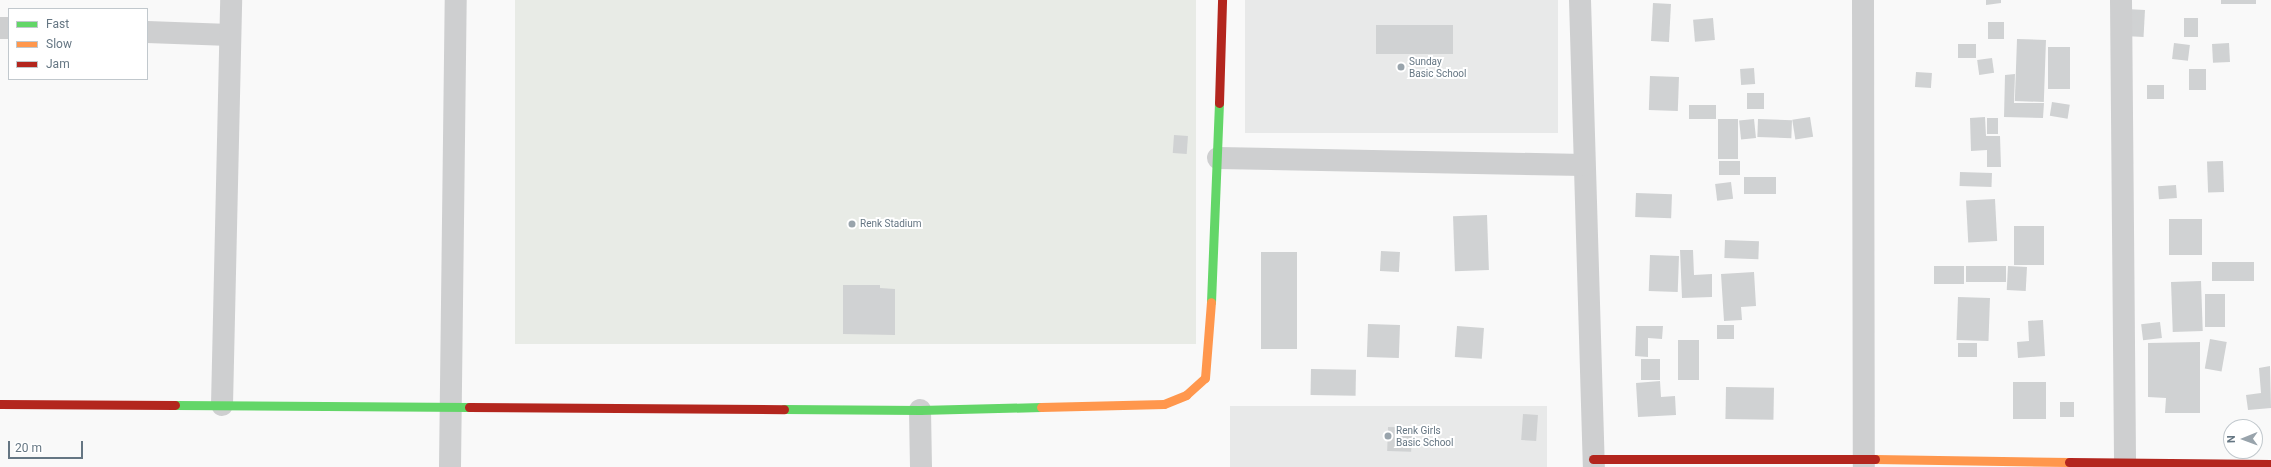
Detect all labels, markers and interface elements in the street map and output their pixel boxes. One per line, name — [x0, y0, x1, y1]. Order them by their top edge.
legend — [8, 8, 148, 80]
text: Fast — [46, 17, 69, 31]
text: Slow — [46, 37, 72, 51]
place label: Sunday Basic School — [1409, 55, 1466, 78]
text: Jam — [46, 57, 70, 71]
marker: Sunday Basic School — [1396, 62, 1406, 72]
place label: Renk Stadium — [860, 218, 922, 230]
marker: Renk Stadium — [847, 219, 857, 229]
north arrow — [2223, 419, 2263, 459]
place label: Renk Girls Basic School — [1396, 424, 1453, 448]
marker: Renk Girls Basic School — [1383, 431, 1393, 441]
scale bar — [10, 433, 85, 459]
text: N — [2225, 435, 2238, 443]
text: 20 m — [15, 441, 42, 455]

